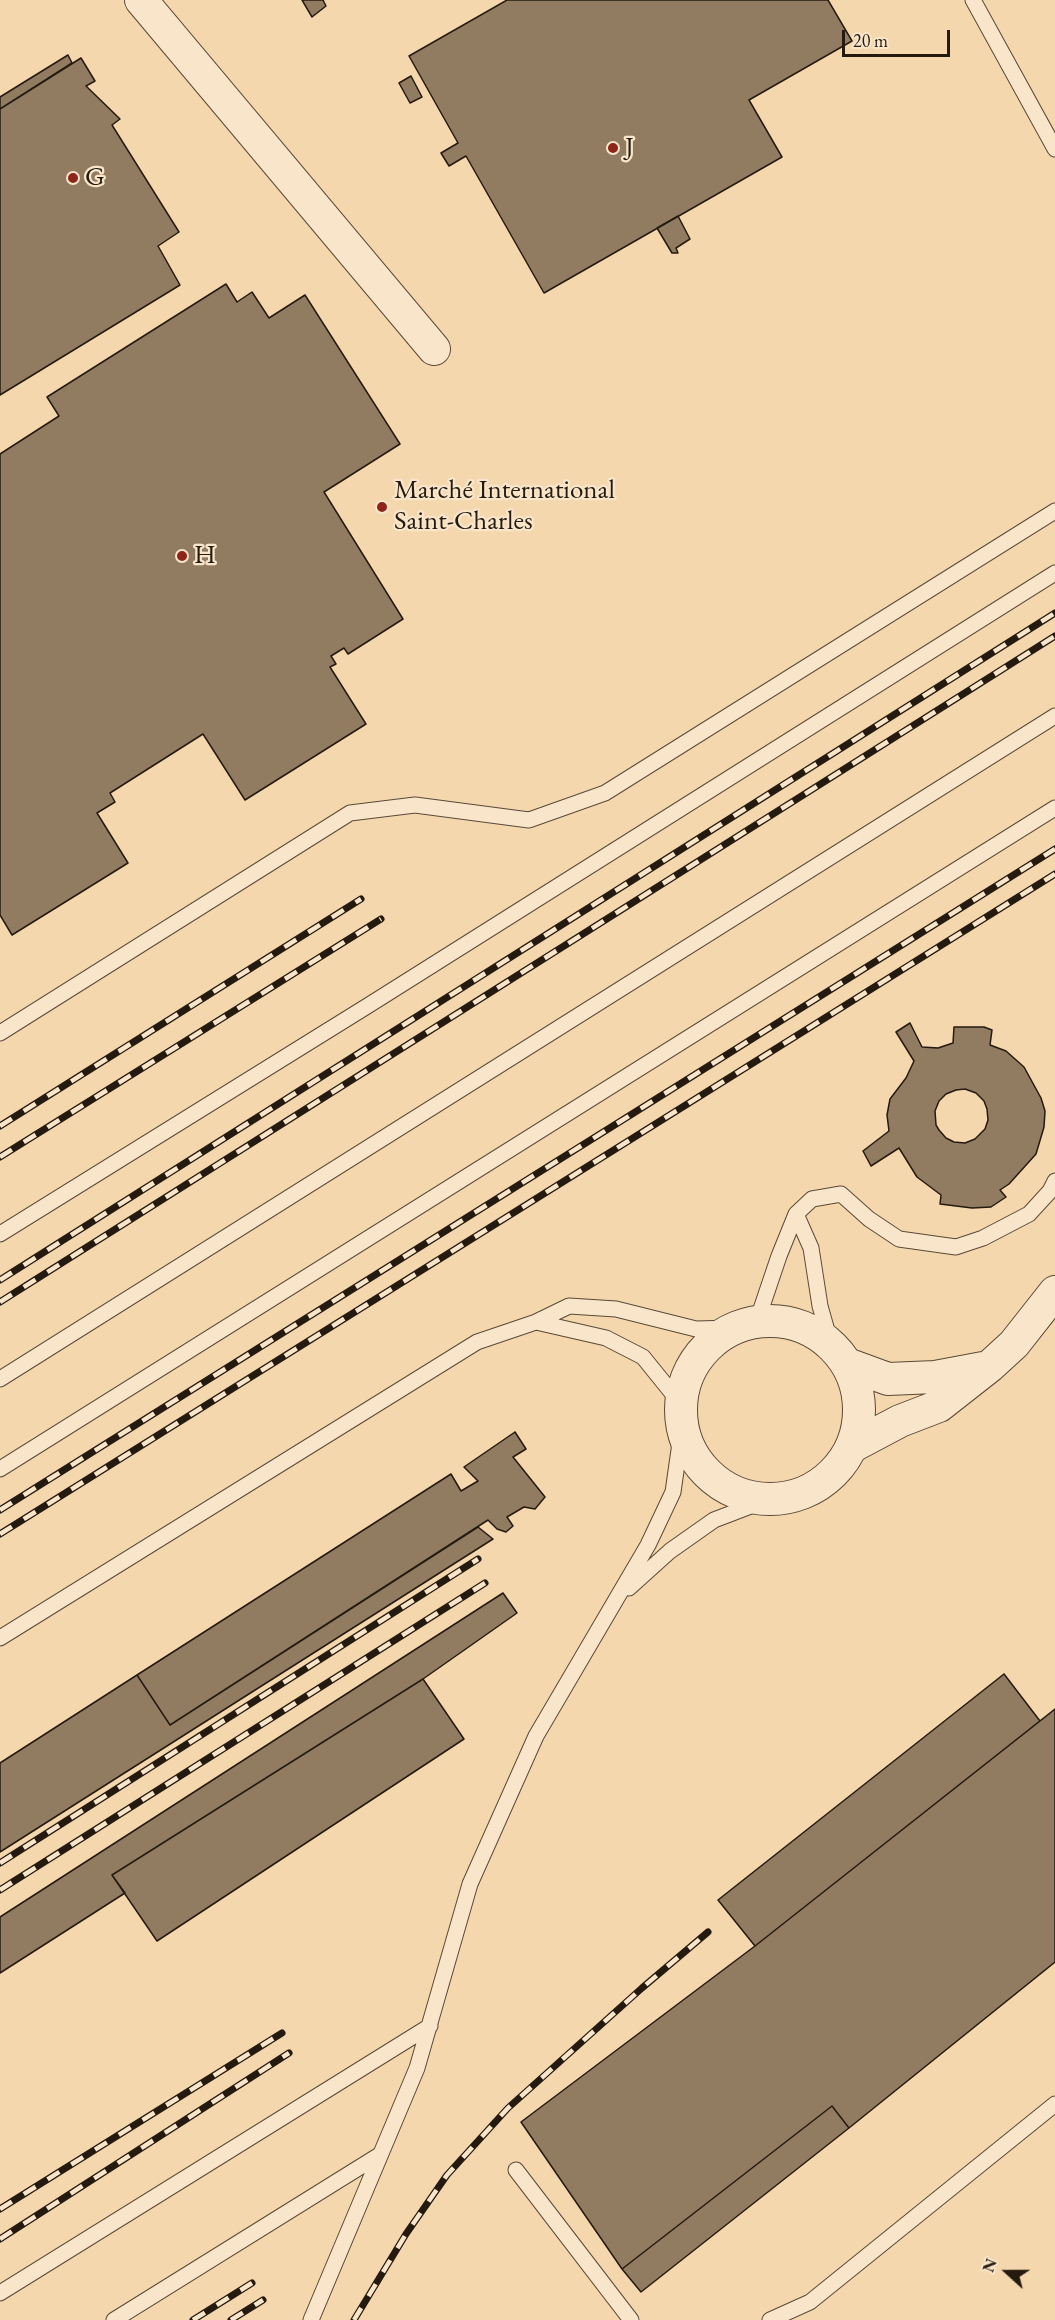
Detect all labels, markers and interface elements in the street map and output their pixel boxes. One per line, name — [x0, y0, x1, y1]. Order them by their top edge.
scale bar — [845, 18, 953, 56]
text: 20 m — [853, 29, 888, 52]
place label: J — [625, 132, 634, 164]
marker: J — [606, 141, 620, 155]
place label: G — [85, 162, 105, 194]
marker: G — [66, 171, 80, 185]
place label: Marché International Saint-Charles — [394, 475, 615, 538]
marker: Marché International Saint-Charles — [375, 500, 389, 514]
place label: H — [194, 540, 216, 572]
marker: H — [175, 549, 189, 563]
north arrow — [977, 2242, 1037, 2302]
text: N — [978, 2256, 1002, 2275]

